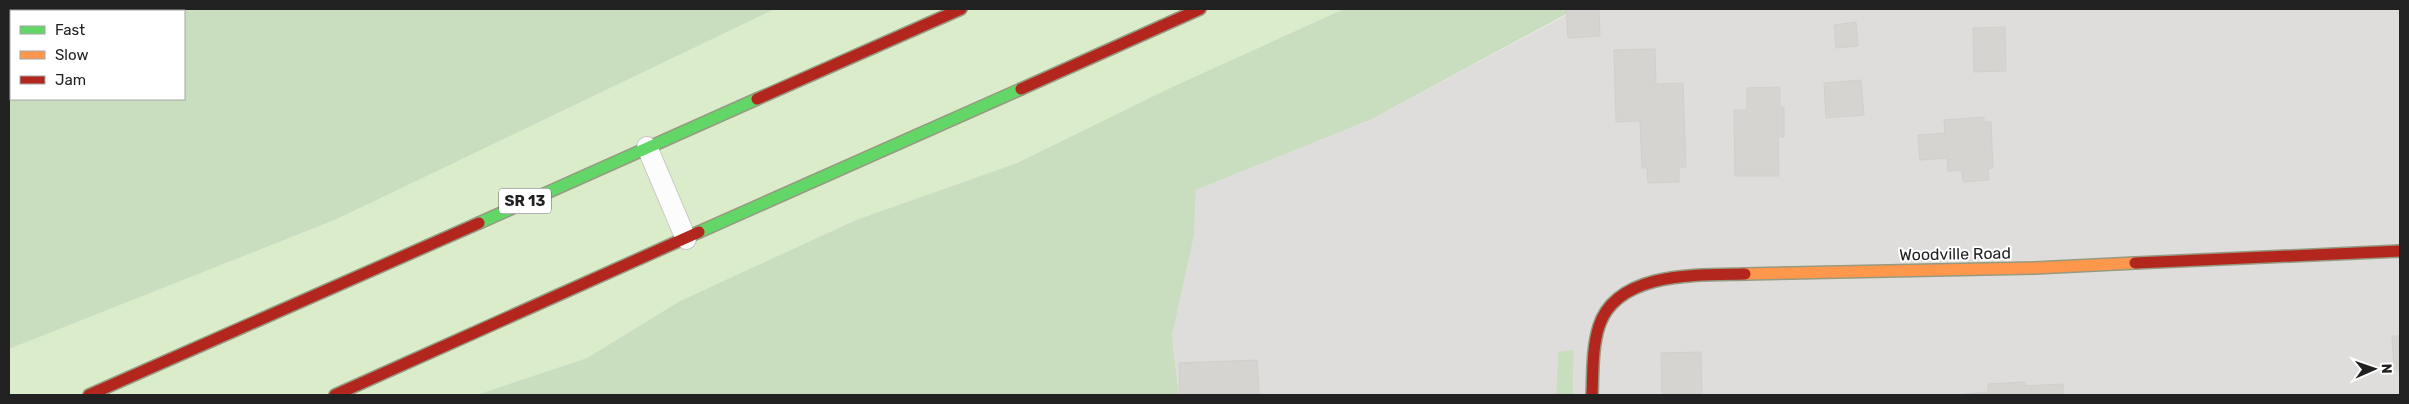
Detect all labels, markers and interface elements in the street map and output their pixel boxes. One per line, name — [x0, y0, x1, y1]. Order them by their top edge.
legend — [10, 10, 185, 100]
text: Fast — [55, 21, 85, 39]
text: Slow — [55, 46, 88, 64]
text: Jam — [55, 71, 86, 89]
road number: SR 13 — [499, 188, 551, 214]
street label: Woodville Road — [1899, 244, 2011, 264]
north arrow — [2349, 344, 2399, 394]
text: N — [2378, 363, 2395, 374]

